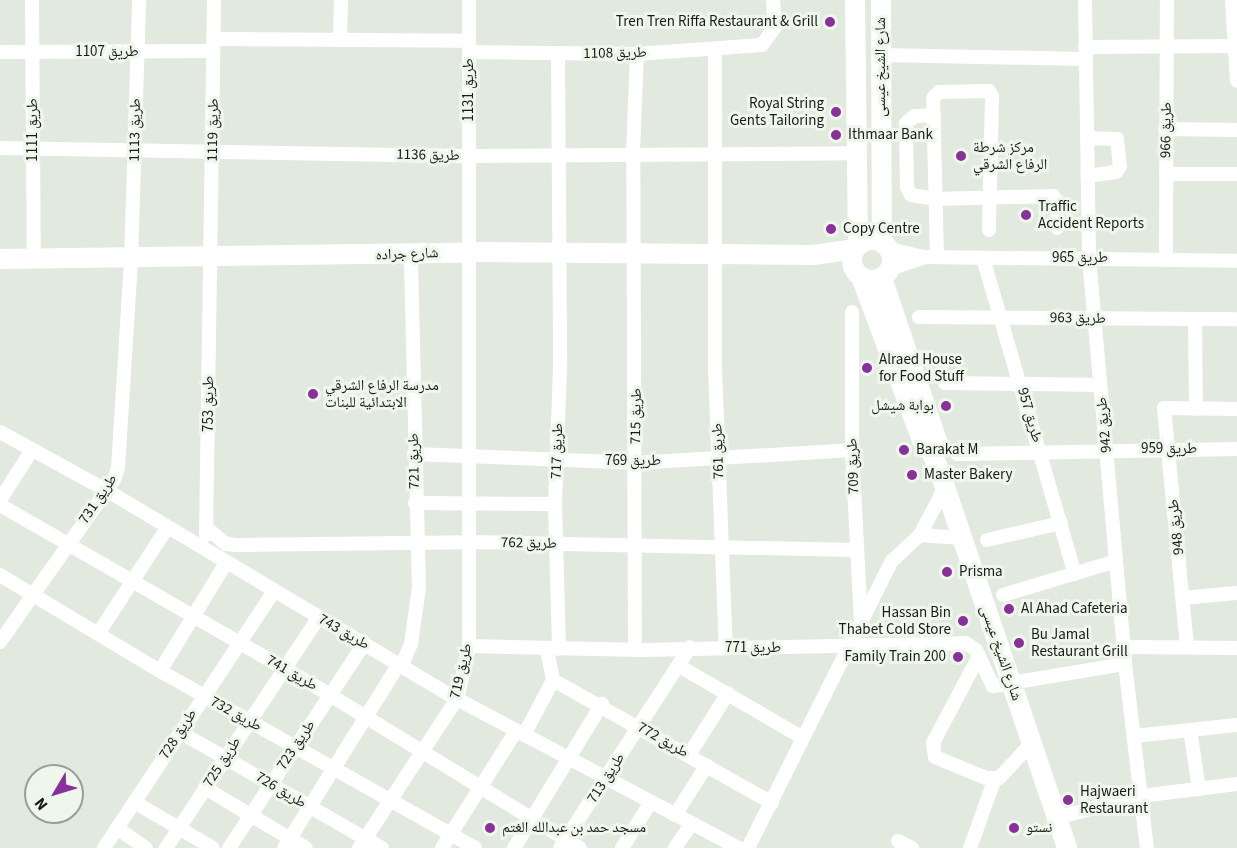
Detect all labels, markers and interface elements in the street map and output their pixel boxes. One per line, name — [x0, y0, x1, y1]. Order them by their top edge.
place label: Tren Tren Riffa Restaurant & Grill — [616, 13, 818, 31]
marker: Tren Tren Riffa Restaurant & Grill — [823, 15, 837, 29]
street label: شارع الشيخ عيسى — [872, 17, 890, 117]
street label: طريق 1107 — [75, 43, 139, 61]
street label: طريق 1108 — [583, 43, 647, 63]
street label: طريق 1131 — [460, 58, 478, 122]
place label: Royal String Gents Tailoring — [730, 94, 824, 129]
street label: طريق 1111 — [24, 98, 42, 162]
street label: طريق 1113 — [125, 98, 145, 162]
street label: طريق 1119 — [203, 98, 223, 162]
street label: طريق 966 — [1157, 102, 1175, 158]
marker: Royal String Gents Tailoring — [829, 105, 843, 119]
place label: Ithmaar Bank — [848, 126, 933, 144]
marker: Ithmaar Bank — [829, 128, 843, 142]
place label: مركز شرطة الرفاع الشرقي — [973, 138, 1047, 173]
street label: طريق 1136 — [396, 145, 460, 165]
marker: مركز شرطة الرفاع الشرقي — [954, 149, 968, 163]
place label: Traffic Accident Reports — [1038, 197, 1144, 232]
marker: Traffic Accident Reports — [1019, 208, 1033, 222]
place label: Copy Centre — [843, 220, 920, 238]
marker: Copy Centre — [824, 222, 838, 236]
street label: شارع جراده — [375, 244, 439, 264]
street label: طريق 965 — [1052, 249, 1108, 267]
street label: طريق 963 — [1050, 309, 1106, 327]
place label: Alraed House for Food Stuff — [879, 350, 964, 385]
marker: Alraed House for Food Stuff — [860, 361, 874, 375]
street label: طريق 753 — [200, 376, 218, 432]
place label: مدرسة الرفاع الشرقي الابتدائية للبنات — [325, 376, 439, 411]
street label: طريق 957 — [1014, 386, 1046, 444]
marker: مدرسة الرفاع الشرقي الابتدائية للبنات — [306, 387, 320, 401]
street label: طريق 715 — [627, 388, 645, 444]
street label: طريق 942 — [1093, 396, 1115, 454]
place label: بوابة شيشل — [871, 397, 934, 415]
marker: بوابة شيشل — [939, 399, 953, 413]
street label: طريق 717 — [547, 423, 567, 479]
street label: طريق 761 — [708, 423, 728, 479]
street label: طريق 721 — [405, 433, 423, 489]
street label: طريق 709 — [843, 438, 863, 494]
street label: طريق 959 — [1141, 440, 1197, 458]
place label: Barakat M — [916, 441, 978, 459]
marker: Barakat M — [897, 443, 911, 457]
street label: طريق 769 — [605, 452, 661, 470]
place label: Master Bakery — [924, 466, 1013, 484]
marker: Master Bakery — [905, 468, 919, 482]
street label: طريق 731 — [75, 471, 121, 527]
street label: طريق 948 — [1164, 498, 1188, 556]
street label: طريق 762 — [501, 534, 557, 552]
place label: Prisma — [959, 563, 1003, 581]
marker: Prisma — [940, 565, 954, 579]
place label: Al Ahad Cafeteria — [1021, 600, 1128, 618]
marker: Al Ahad Cafeteria — [1002, 602, 1016, 616]
place label: Hassan Bin Thabet Cold Store — [839, 603, 951, 638]
street label: شارع الشيخ عيسى — [976, 603, 1026, 703]
street label: طريق 743 — [315, 610, 373, 654]
marker: Hassan Bin Thabet Cold Store — [956, 614, 970, 628]
place label: Bu Jamal Restaurant Grill — [1031, 625, 1128, 660]
marker: Bu Jamal Restaurant Grill — [1012, 636, 1026, 650]
street label: طريق 771 — [725, 639, 781, 657]
street label: طريق 719 — [446, 642, 476, 700]
place label: Family Train 200 — [845, 648, 946, 666]
marker: Family Train 200 — [951, 650, 965, 664]
street label: طريق 741 — [263, 651, 321, 695]
street label: طريق 732 — [207, 693, 265, 735]
street label: طريق 728 — [155, 706, 201, 762]
street label: طريق 723 — [273, 717, 319, 773]
street label: طريق 772 — [634, 718, 692, 762]
street label: طريق 725 — [199, 734, 245, 790]
street label: طريق 713 — [583, 750, 629, 806]
north arrow — [24, 764, 84, 824]
street label: طريق 726 — [252, 768, 310, 812]
place label: Hajwaeri Restaurant — [1080, 782, 1148, 817]
text: N — [29, 793, 53, 815]
marker: Hajwaeri Restaurant — [1061, 793, 1075, 807]
place label: مسجد حمد بن عبدالله الغتم — [502, 819, 646, 837]
place label: نستو — [1026, 819, 1052, 837]
marker: مسجد حمد بن عبدالله الغتم — [483, 821, 497, 835]
marker: نستو — [1007, 821, 1021, 835]

